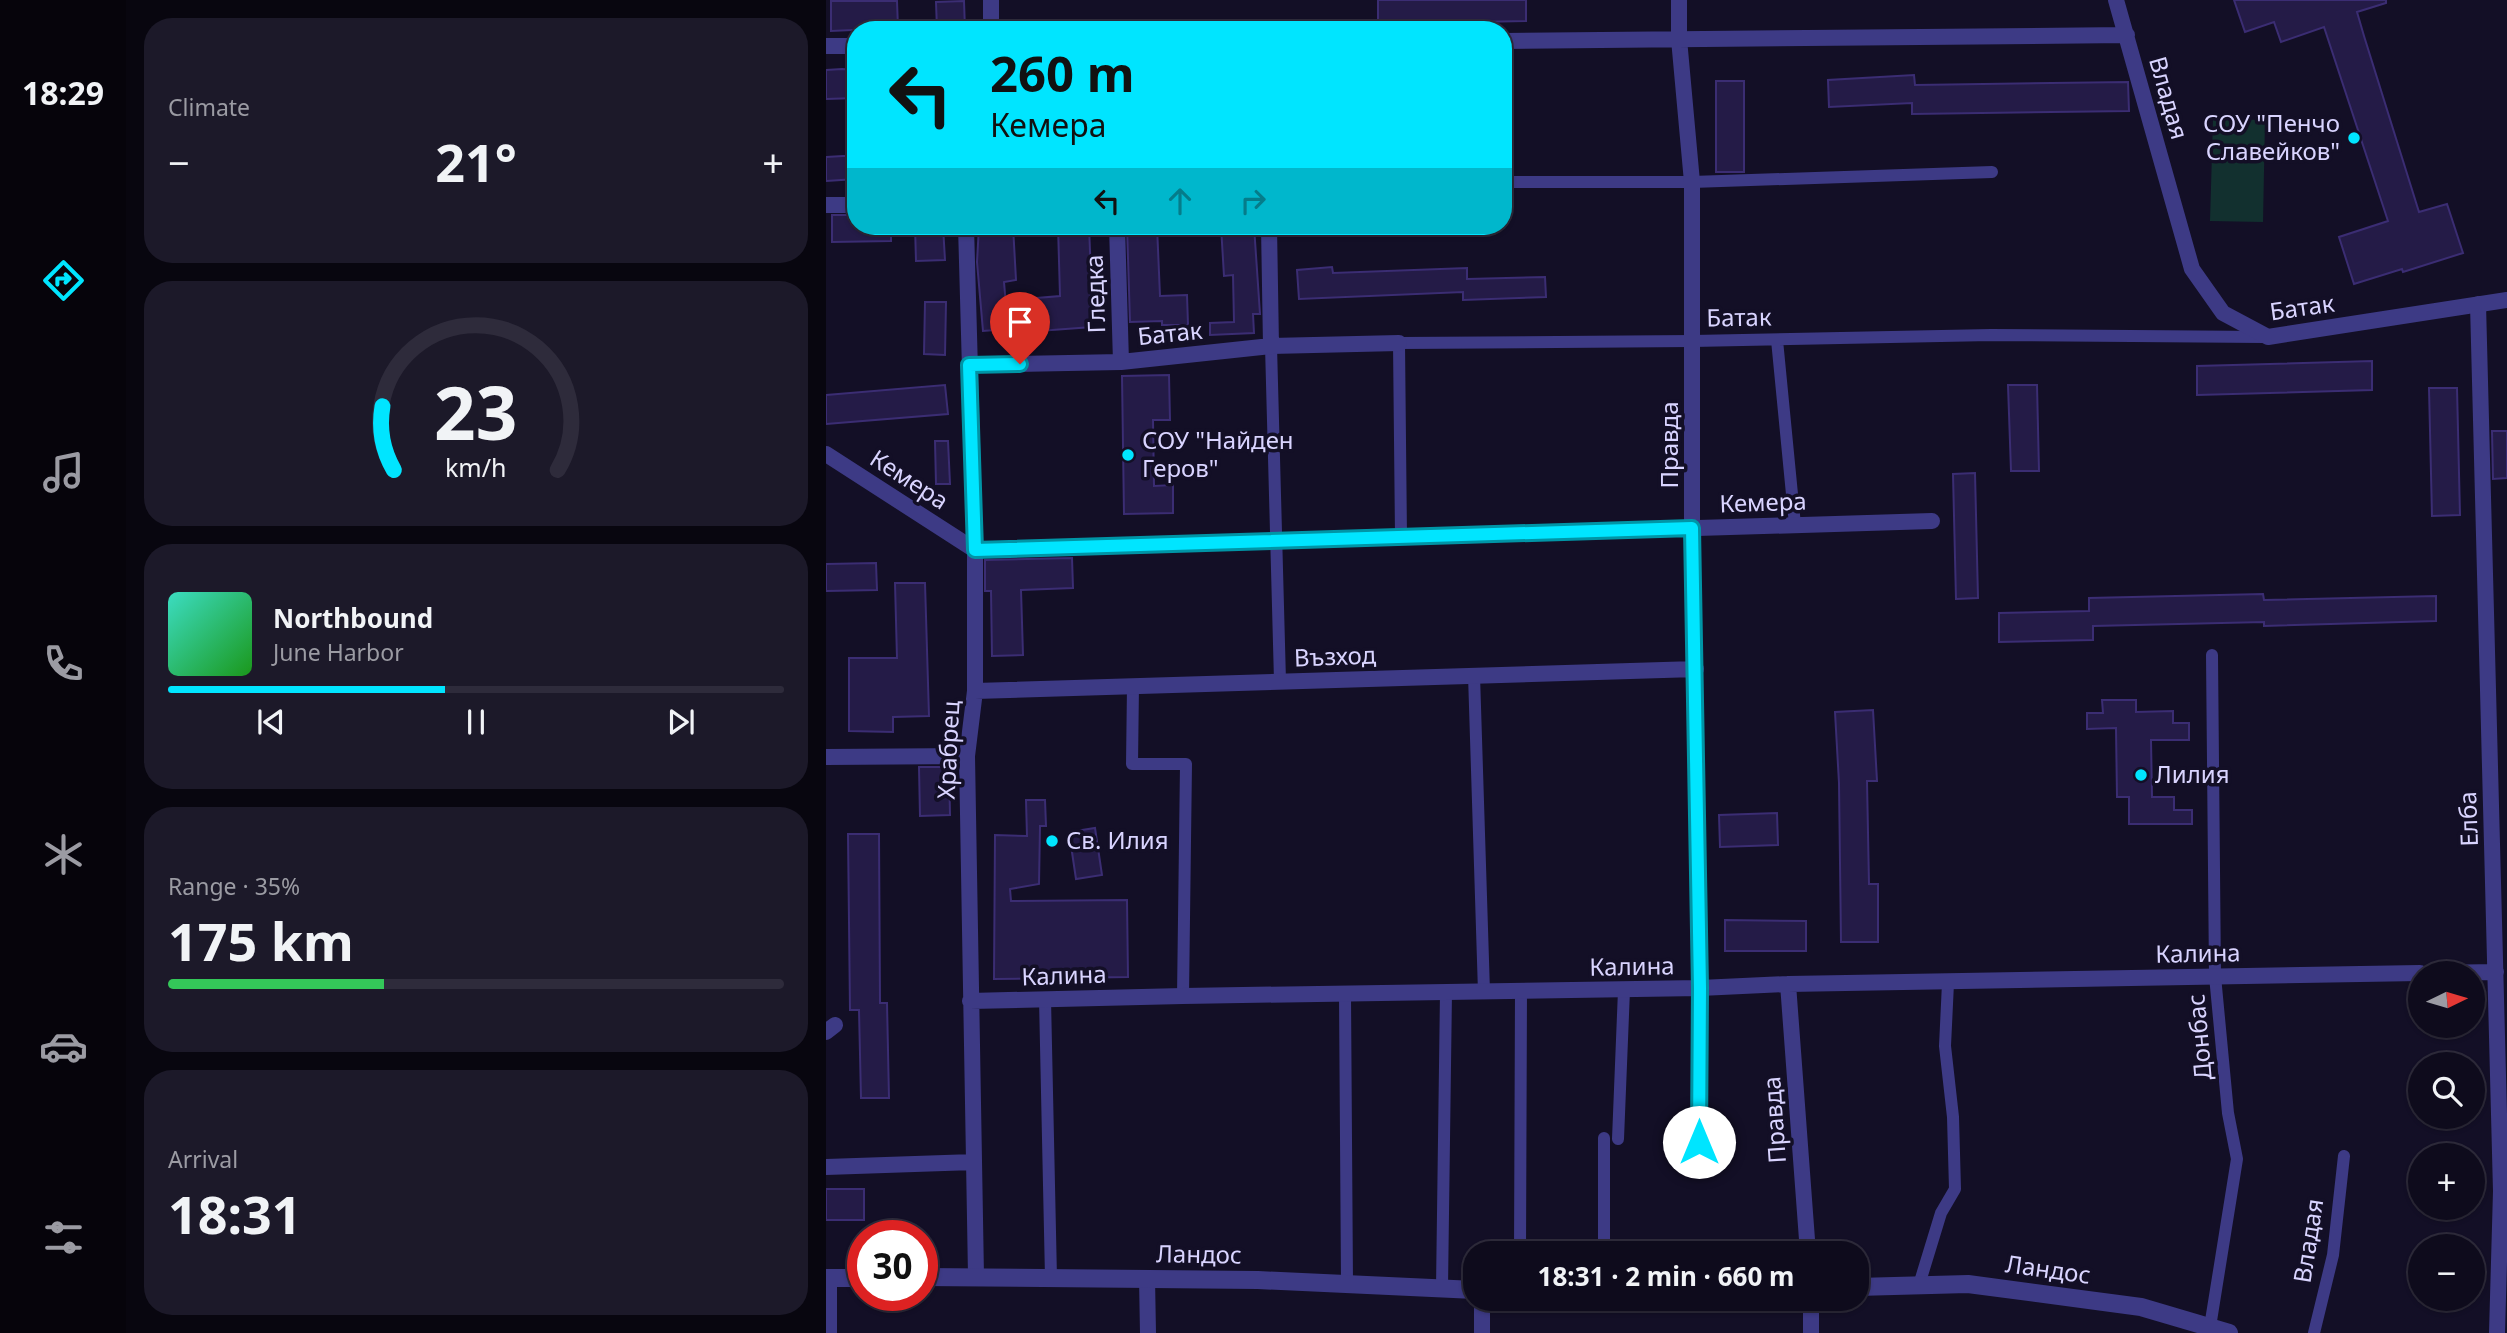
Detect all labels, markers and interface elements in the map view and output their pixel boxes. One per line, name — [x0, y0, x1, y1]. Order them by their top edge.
text: 260 m — [990, 40, 1135, 106]
icon: left — [875, 49, 966, 140]
street label: Владая — [2142, 52, 2197, 143]
text: 18:29 — [22, 71, 104, 114]
text: Climate — [168, 91, 250, 123]
text: Кемера — [990, 103, 1106, 146]
place label: СОУ "Пенчо Славейков" — [2203, 106, 2340, 167]
text: 21° — [435, 126, 517, 197]
marker: СОУ "Пенчо Славейков" — [2346, 130, 2362, 146]
text: − — [168, 136, 190, 188]
text: + — [762, 136, 784, 188]
icon: left — [1088, 182, 1126, 220]
icon: ahead — [1161, 182, 1199, 220]
icon: right — [1234, 182, 1272, 220]
street label: Гледка — [1077, 254, 1112, 334]
icon: directions — [39, 256, 88, 305]
street label: Батак — [2267, 286, 2337, 327]
pin — [990, 292, 1050, 364]
street label: Батак — [1706, 299, 1772, 334]
icon: arrive — [1001, 303, 1039, 341]
street label: Батак — [1136, 313, 1204, 352]
text: 23 — [434, 362, 518, 461]
street label: Правда — [1652, 402, 1685, 488]
place label: СОУ "Найден Геров" — [1142, 423, 1294, 484]
street label: Кемера — [864, 441, 955, 516]
marker: СОУ "Найден Геров" — [1120, 447, 1136, 463]
icon: music — [39, 448, 88, 497]
text: km/h — [445, 449, 507, 483]
street label: Кемера — [1719, 483, 1807, 520]
text: Northbound — [273, 600, 433, 636]
text: June Harbor — [273, 636, 404, 668]
street label: Възход — [1293, 638, 1377, 673]
icon: phone — [39, 639, 88, 688]
street label: Храбрец — [928, 699, 967, 800]
icon: previous — [252, 703, 290, 741]
icon: pause — [457, 703, 495, 741]
icon: next — [662, 703, 700, 741]
place label: Лилия — [2155, 757, 2230, 790]
marker: Лилия — [2133, 767, 2149, 783]
street label: Елба — [2450, 791, 2485, 847]
place label: Св. Илия — [1066, 823, 1169, 856]
icon: climate — [39, 830, 88, 879]
marker: Св. Илия — [1044, 833, 1060, 849]
text: Range · 35% — [168, 870, 300, 902]
text: 175 km — [168, 905, 354, 976]
street label: Калина — [2155, 935, 2241, 970]
street label: Калина — [1589, 948, 1675, 983]
street label: Калина — [1021, 957, 1107, 992]
north arrow — [2408, 961, 2485, 1038]
map controls — [2408, 961, 2485, 1311]
street label: Донбас — [2178, 993, 2219, 1081]
icon: car — [39, 1022, 88, 1071]
button: search — [2408, 1052, 2485, 1129]
street label: Правда — [1754, 1076, 1793, 1165]
position arrow — [1662, 1105, 1736, 1179]
text: Arrival — [168, 1143, 238, 1175]
button: + — [2408, 1143, 2485, 1220]
text: 18:31 — [168, 1178, 302, 1249]
street label: Владая — [2285, 1196, 2330, 1285]
icon: filters — [39, 1213, 88, 1262]
speed limit sign: 30 — [847, 1220, 938, 1311]
button: − — [2408, 1234, 2485, 1311]
street label: Ландос — [1156, 1236, 1242, 1271]
street label: Ландос — [2004, 1246, 2093, 1291]
text: 18:31 · 2 min · 660 m — [1538, 1258, 1794, 1294]

